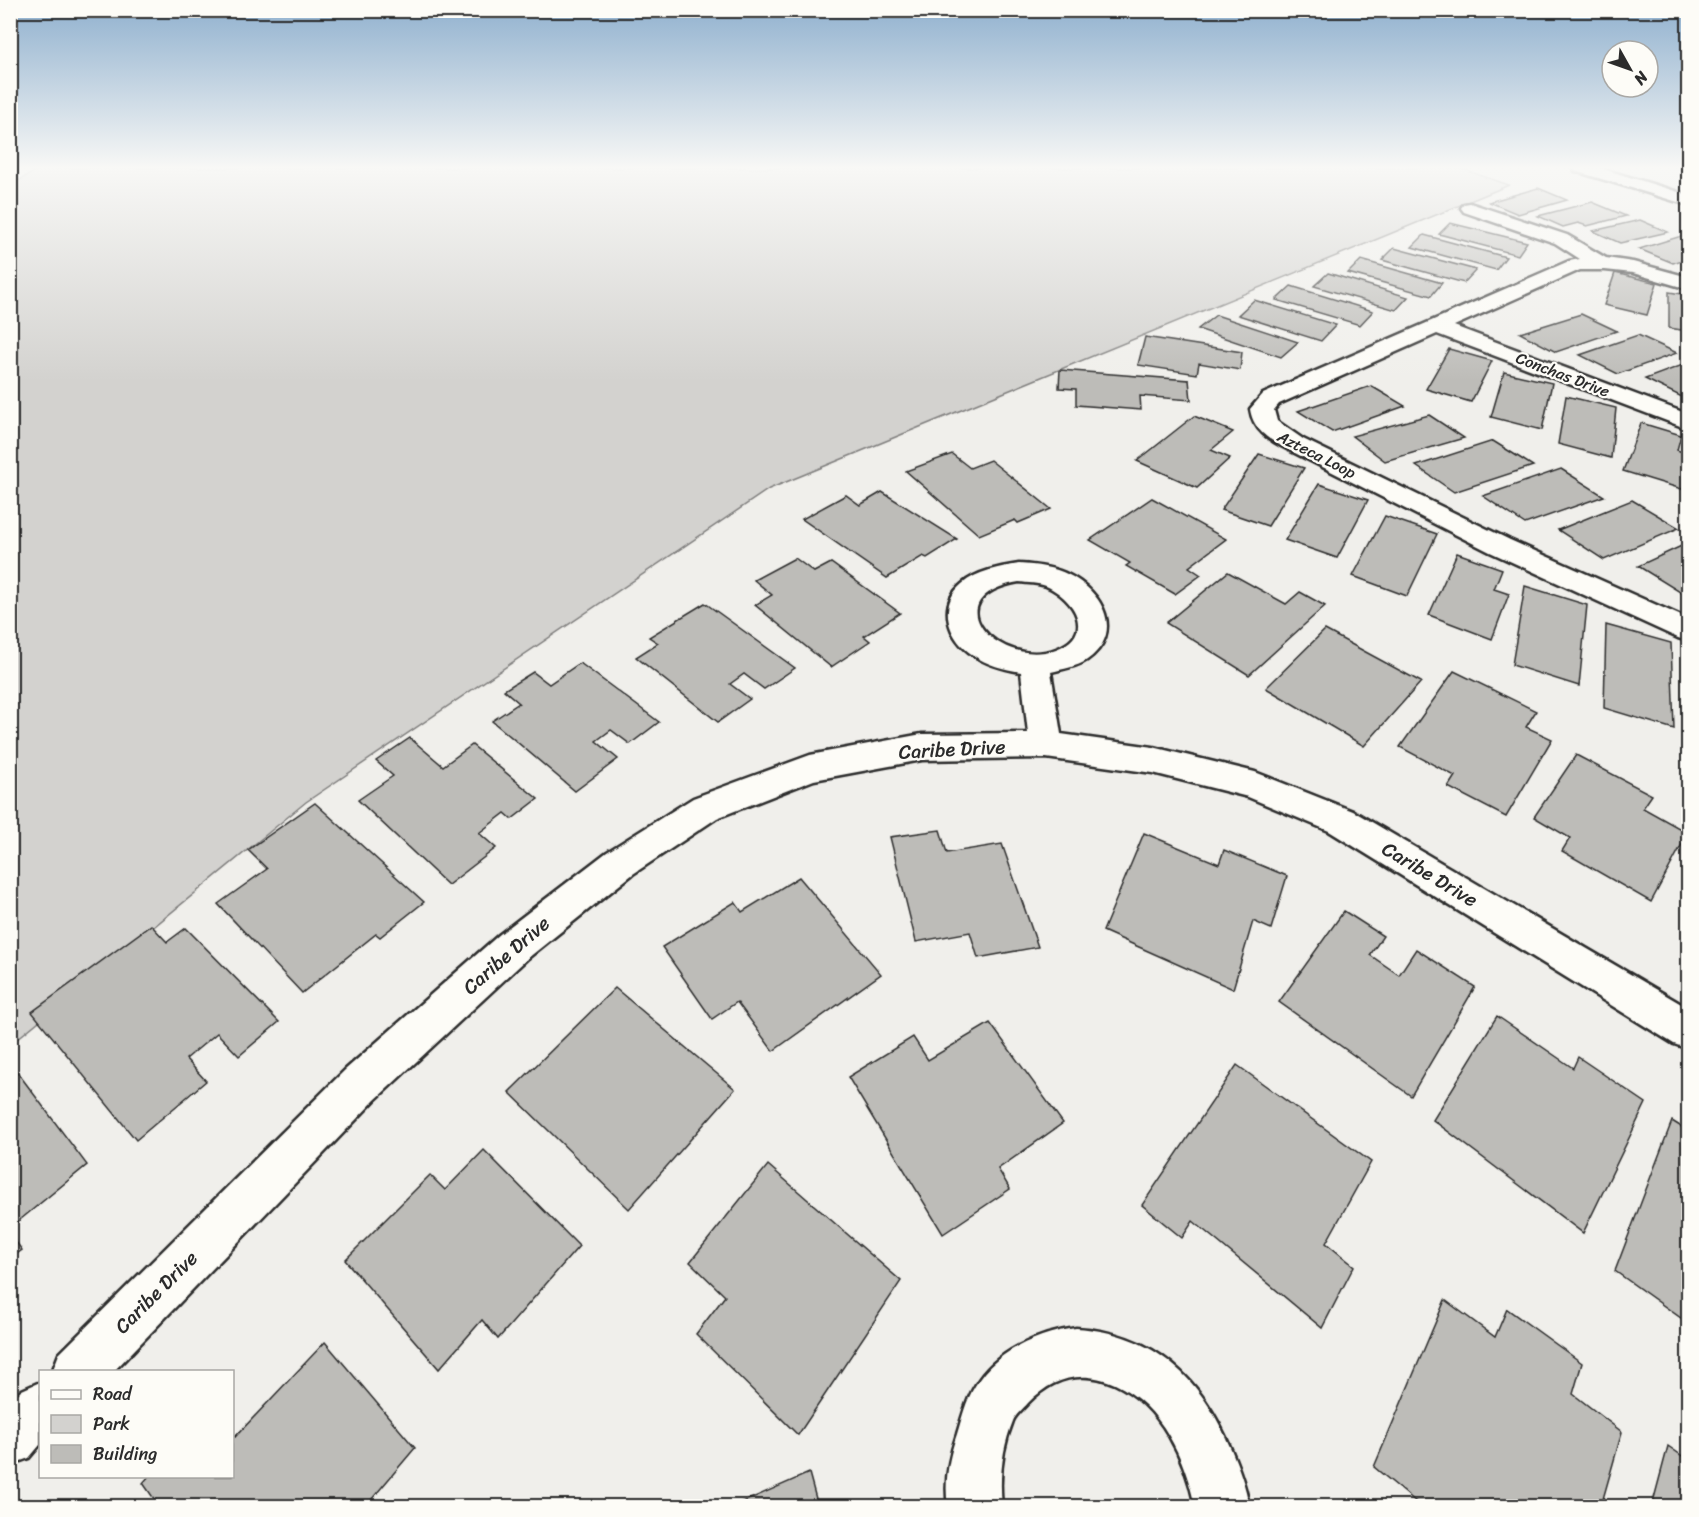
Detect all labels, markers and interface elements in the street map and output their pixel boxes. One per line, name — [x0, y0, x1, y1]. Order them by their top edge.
north arrow — [1600, 39, 1660, 99]
text: N — [1626, 64, 1656, 93]
street label: Conchas Drive — [1511, 343, 1614, 406]
street label: Azteca Loop — [1271, 422, 1362, 487]
street label: Caribe Drive — [898, 729, 1006, 770]
street label: Caribe Drive — [1375, 832, 1485, 917]
street label: Caribe Drive — [454, 907, 558, 1004]
street label: Caribe Drive — [106, 1242, 207, 1343]
legend — [39, 1370, 234, 1478]
text: Road — [93, 1378, 133, 1410]
text: Park — [93, 1408, 130, 1440]
text: Building — [93, 1438, 157, 1470]

